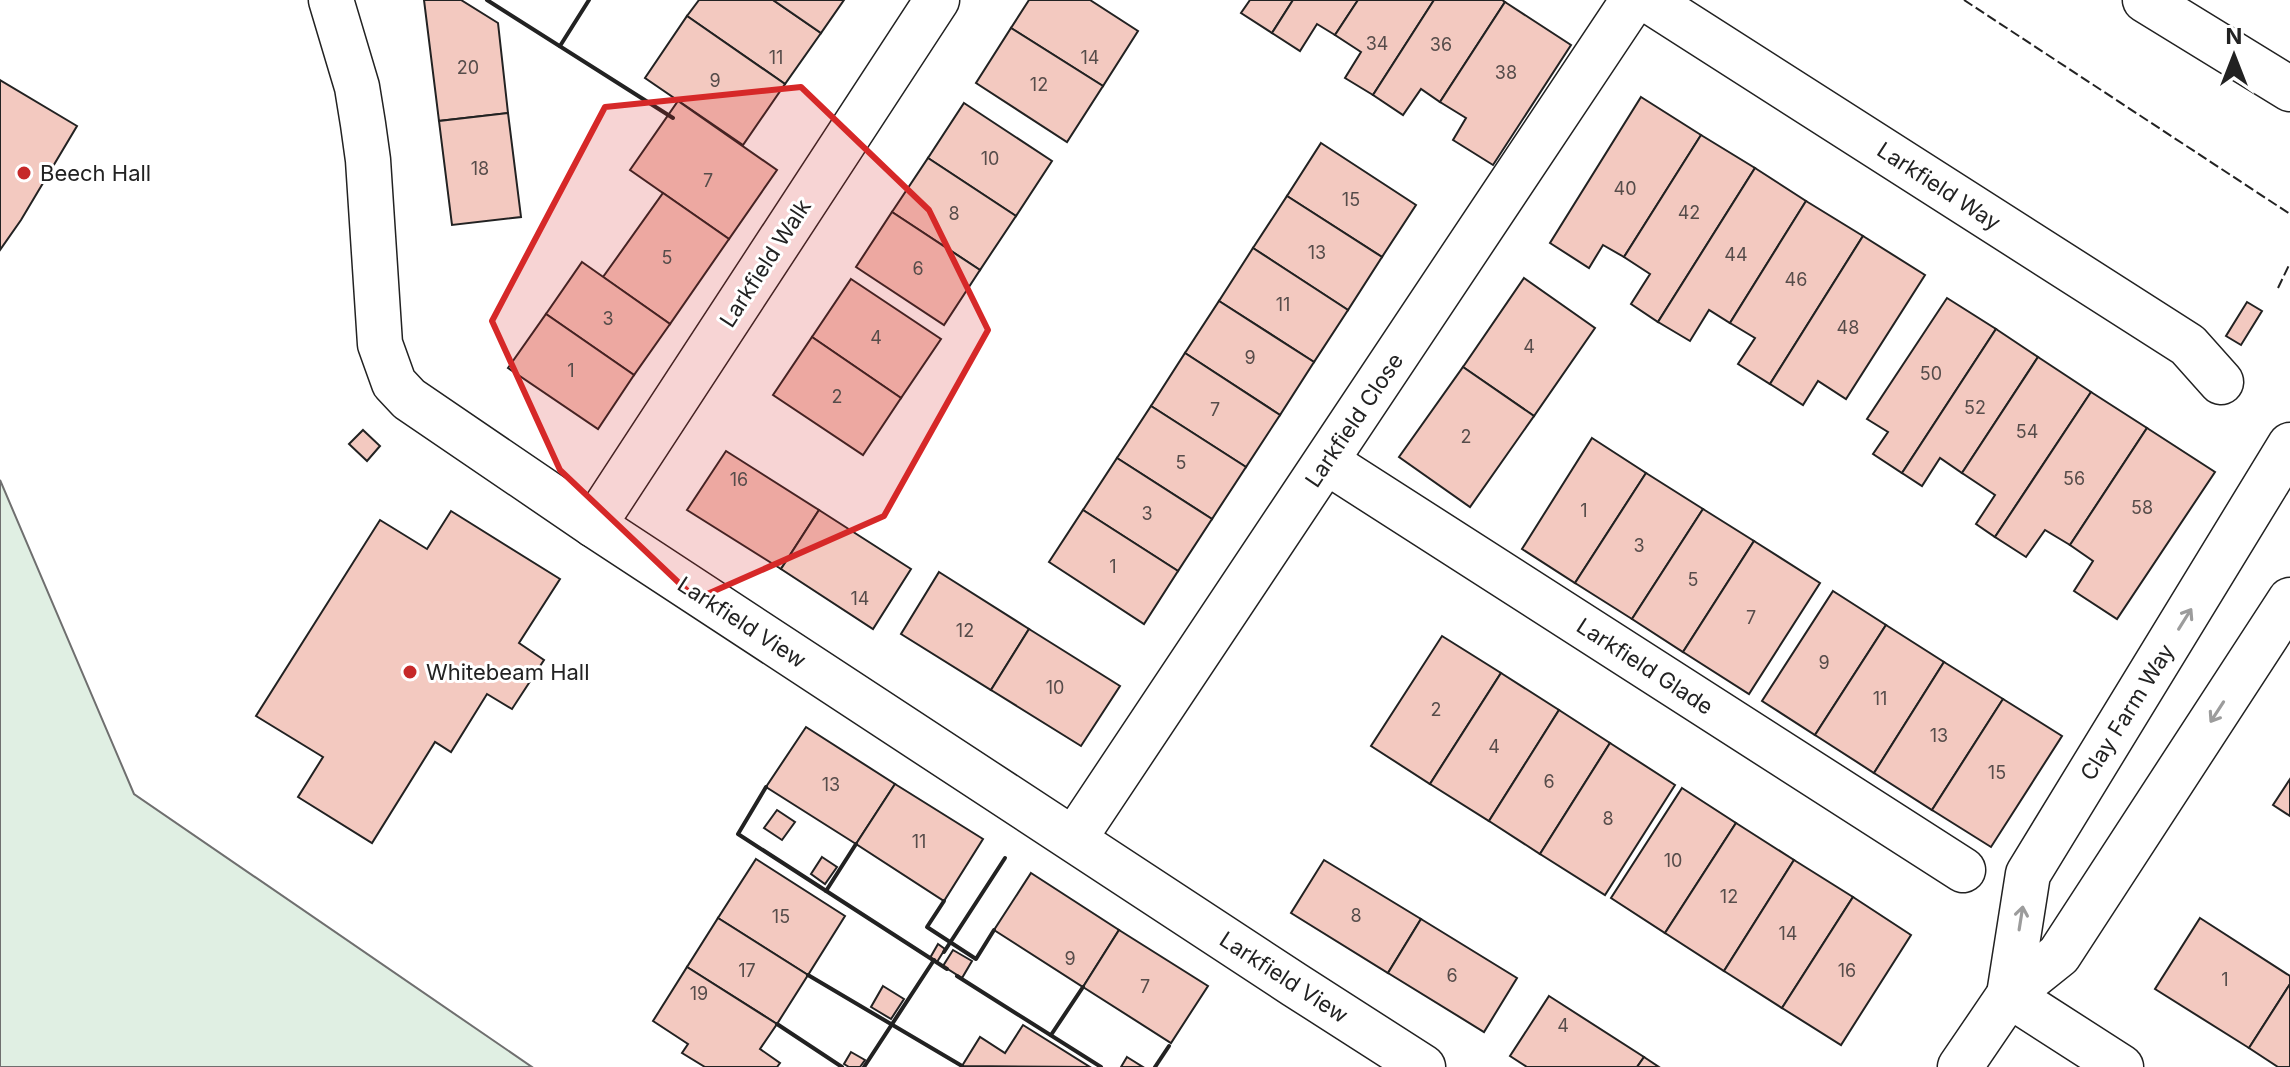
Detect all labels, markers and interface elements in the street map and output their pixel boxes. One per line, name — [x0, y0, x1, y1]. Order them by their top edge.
north arrow — [2194, 16, 2274, 96]
text: N — [2226, 23, 2242, 49]
house number: 34 — [1366, 33, 1388, 54]
house number: 36 — [1430, 34, 1452, 55]
house number: 11 — [769, 47, 783, 68]
house number: 14 — [1081, 47, 1099, 68]
house number: 20 — [457, 57, 479, 78]
house number: 38 — [1495, 62, 1517, 83]
house number: 9 — [709, 70, 721, 91]
house number: 12 — [1030, 74, 1048, 95]
street label: Larkfield Way — [1872, 137, 2006, 235]
house number: 10 — [981, 148, 999, 169]
house number: 18 — [471, 158, 489, 179]
place label: Beech Hall — [40, 160, 151, 186]
marker: Beech Hall — [15, 164, 33, 182]
house number: 7 — [703, 170, 713, 191]
house number: 40 — [1614, 178, 1636, 199]
house number: 15 — [1342, 189, 1360, 210]
street label: Larkfield Walk — [714, 194, 816, 332]
house number: 42 — [1678, 202, 1700, 223]
house number: 8 — [948, 203, 960, 224]
house number: 13 — [1308, 242, 1326, 263]
house number: 44 — [1724, 244, 1748, 265]
house number: 5 — [662, 247, 672, 268]
house number: 6 — [912, 258, 924, 279]
house number: 46 — [1785, 269, 1807, 290]
house number: 11 — [1276, 294, 1290, 315]
house number: 3 — [602, 308, 614, 329]
house number: 48 — [1837, 317, 1859, 338]
house number: 4 — [870, 327, 882, 348]
house number: 4 — [1523, 336, 1535, 357]
house number: 9 — [1244, 347, 1256, 368]
street label: Larkfield Close — [1300, 348, 1408, 492]
house number: 1 — [567, 360, 575, 381]
house number: 50 — [1920, 363, 1942, 384]
house number: 2 — [832, 386, 842, 407]
house number: 52 — [1964, 397, 1986, 418]
house number: 7 — [1210, 399, 1220, 420]
house number: 54 — [2016, 421, 2038, 442]
house number: 2 — [1461, 426, 1471, 447]
house number: 5 — [1176, 452, 1186, 473]
house number: 56 — [2063, 468, 2085, 489]
house number: 16 — [730, 469, 748, 490]
house number: 58 — [2131, 497, 2153, 518]
house number: 1 — [1580, 500, 1588, 521]
house number: 3 — [1141, 503, 1153, 524]
house number: 3 — [1633, 535, 1645, 556]
house number: 1 — [1109, 556, 1117, 577]
house number: 5 — [1688, 569, 1698, 590]
street label: Larkfield View — [673, 571, 811, 673]
house number: 14 — [851, 588, 869, 609]
house number: 7 — [1746, 607, 1756, 628]
one-way arrow — [2176, 608, 2193, 630]
street label: Larkfield Glade — [1572, 612, 1718, 720]
house number: 12 — [956, 620, 974, 641]
street label: Clay Farm Way — [2075, 639, 2179, 785]
house number: 9 — [1818, 652, 1830, 673]
place label: Whitebeam Hall — [426, 659, 590, 685]
marker: Whitebeam Hall — [401, 663, 419, 681]
house number: 10 — [1046, 677, 1064, 698]
house number: 11 — [1873, 688, 1887, 709]
house number: 2 — [1431, 699, 1441, 720]
one-way arrow — [2209, 700, 2225, 723]
house number: 13 — [1930, 725, 1948, 746]
house number: 4 — [1488, 736, 1500, 757]
house number: 15 — [1988, 762, 2006, 783]
house number: 6 — [1543, 771, 1555, 792]
house number: 13 — [822, 774, 840, 795]
house number: 8 — [1602, 808, 1614, 829]
house number: 11 — [912, 831, 926, 852]
house number: 10 — [1664, 850, 1682, 871]
house number: 12 — [1720, 886, 1738, 907]
house number: 8 — [1350, 905, 1362, 926]
house number: 15 — [772, 906, 790, 927]
one-way arrow — [2014, 906, 2029, 931]
house number: 14 — [1779, 923, 1797, 944]
street label: Larkfield View — [1215, 926, 1353, 1028]
house number: 9 — [1064, 948, 1076, 969]
house number: 17 — [738, 960, 756, 981]
house number: 16 — [1838, 960, 1856, 981]
house number: 6 — [1446, 965, 1458, 986]
house number: 1 — [2221, 969, 2229, 990]
house number: 7 — [1140, 976, 1150, 997]
house number: 19 — [690, 983, 708, 1004]
house number: 4 — [1557, 1015, 1569, 1036]

